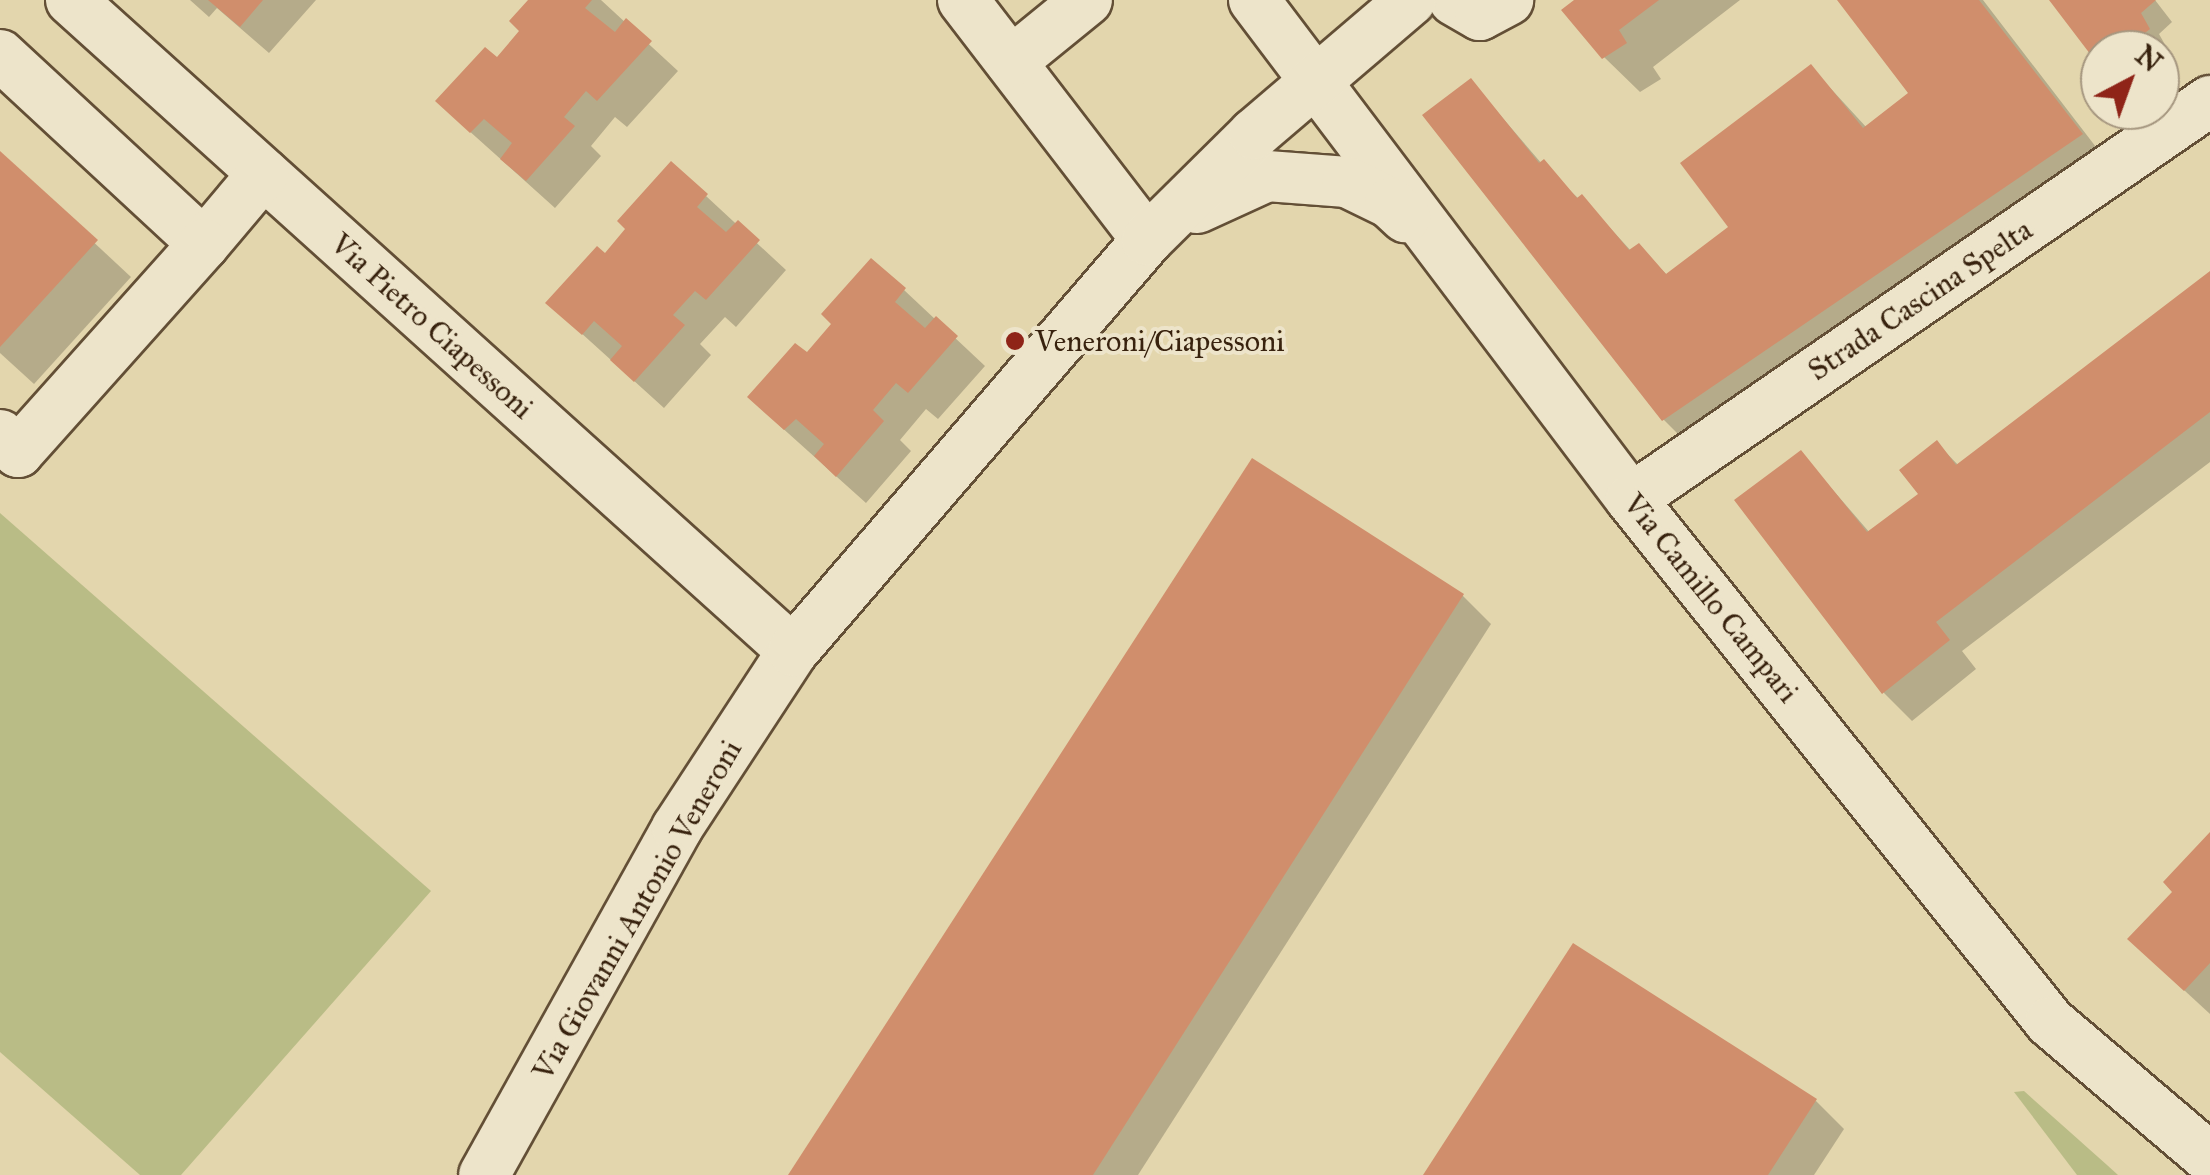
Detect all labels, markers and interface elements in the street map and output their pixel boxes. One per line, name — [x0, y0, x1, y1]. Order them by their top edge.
north arrow — [2080, 30, 2180, 130]
text: N — [2128, 37, 2169, 79]
street label: Strada Cascina Spelta — [1801, 212, 2039, 388]
street label: Via Pietro Ciapessoni — [323, 226, 541, 426]
place label: Veneroni/Ciapessoni — [1035, 323, 1285, 359]
marker: Veneroni/Ciapessoni — [1004, 330, 1026, 352]
street label: Via Camillo Campari — [1616, 486, 1806, 710]
street label: Via Giovanni Antonio Veneroni — [525, 734, 749, 1086]

